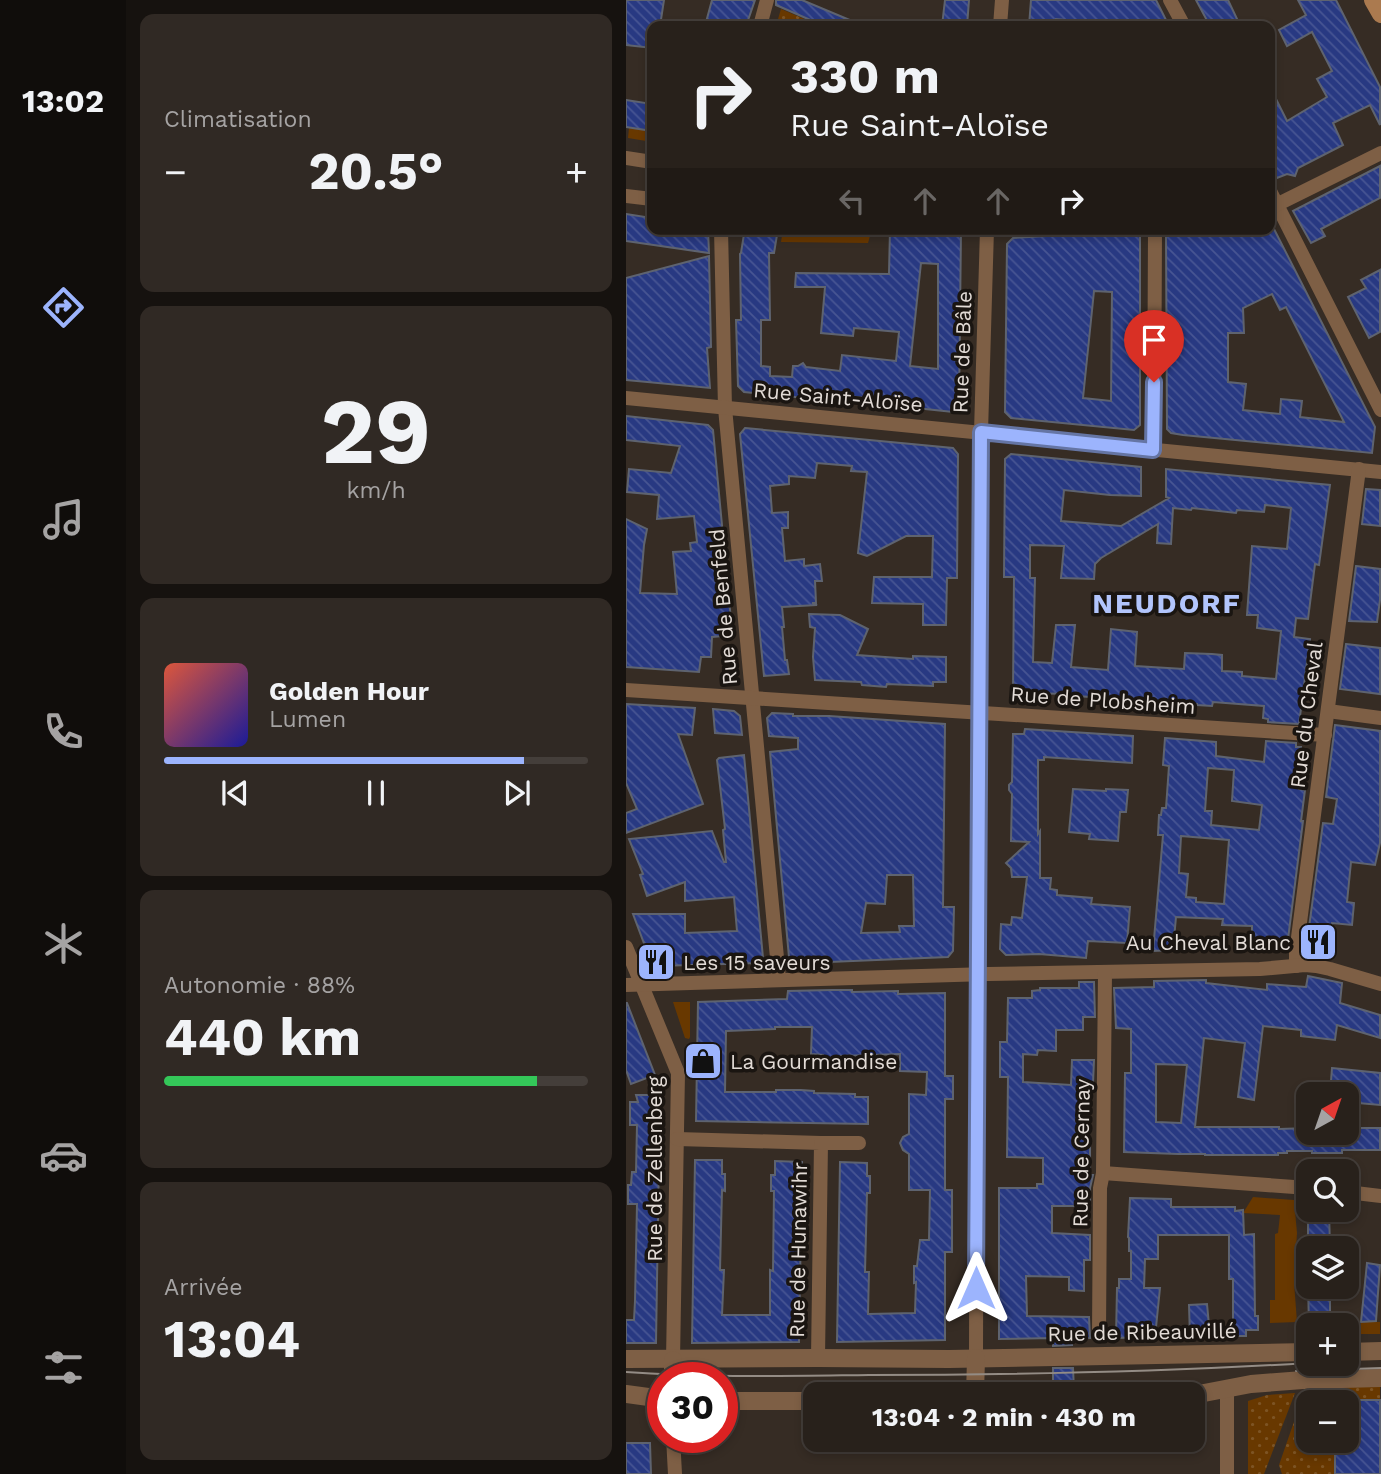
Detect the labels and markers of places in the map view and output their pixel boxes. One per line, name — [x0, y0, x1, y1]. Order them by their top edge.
pin — [1124, 310, 1184, 382]
restaurant icon: Au Cheval Blanc — [1297, 921, 1339, 963]
place label: Au Cheval Blanc — [1126, 930, 1291, 955]
restaurant icon: Les 15 saveurs — [635, 941, 677, 983]
place label: Les 15 saveurs — [683, 950, 831, 975]
shop icon: La Gourmandise — [682, 1040, 724, 1082]
place label: La Gourmandise — [730, 1049, 897, 1074]

